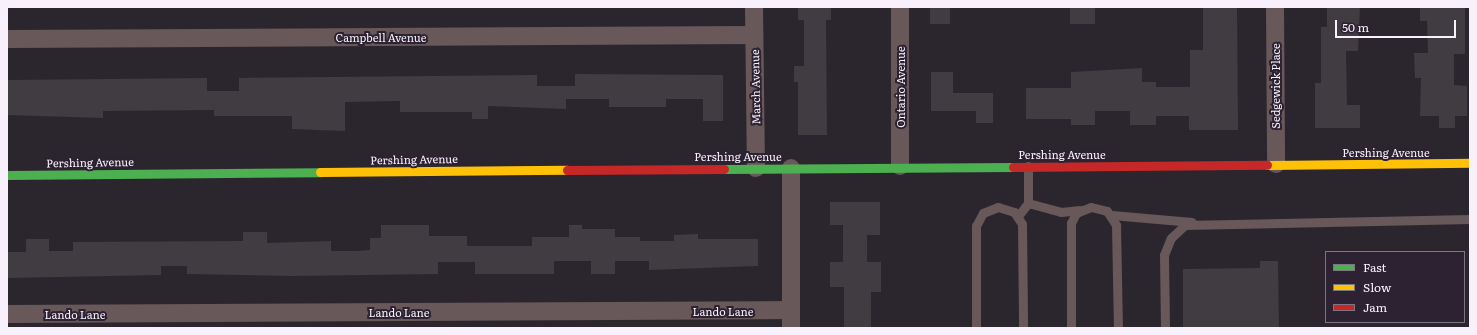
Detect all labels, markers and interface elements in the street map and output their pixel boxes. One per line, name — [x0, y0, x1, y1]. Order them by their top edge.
scale bar — [1337, 12, 1458, 38]
text: 50 m — [1342, 18, 1369, 36]
street label: Campbell Avenue — [336, 30, 426, 44]
street label: Sedgewick Place — [1268, 43, 1282, 129]
street label: Ontario Avenue — [893, 46, 907, 128]
street label: March Avenue — [748, 49, 762, 125]
street label: Pershing Avenue — [1342, 145, 1430, 159]
street label: Pershing Avenue — [1018, 147, 1106, 161]
street label: Pershing Avenue — [694, 149, 782, 163]
street label: Pershing Avenue — [370, 152, 458, 166]
street label: Pershing Avenue — [46, 155, 134, 169]
legend — [1325, 251, 1465, 323]
text: Fast — [1363, 258, 1386, 276]
text: Slow — [1363, 278, 1391, 296]
text: Jam — [1363, 298, 1387, 316]
street label: Lando Lane — [692, 304, 754, 318]
street label: Lando Lane — [368, 305, 430, 319]
street label: Lando Lane — [44, 307, 106, 321]

